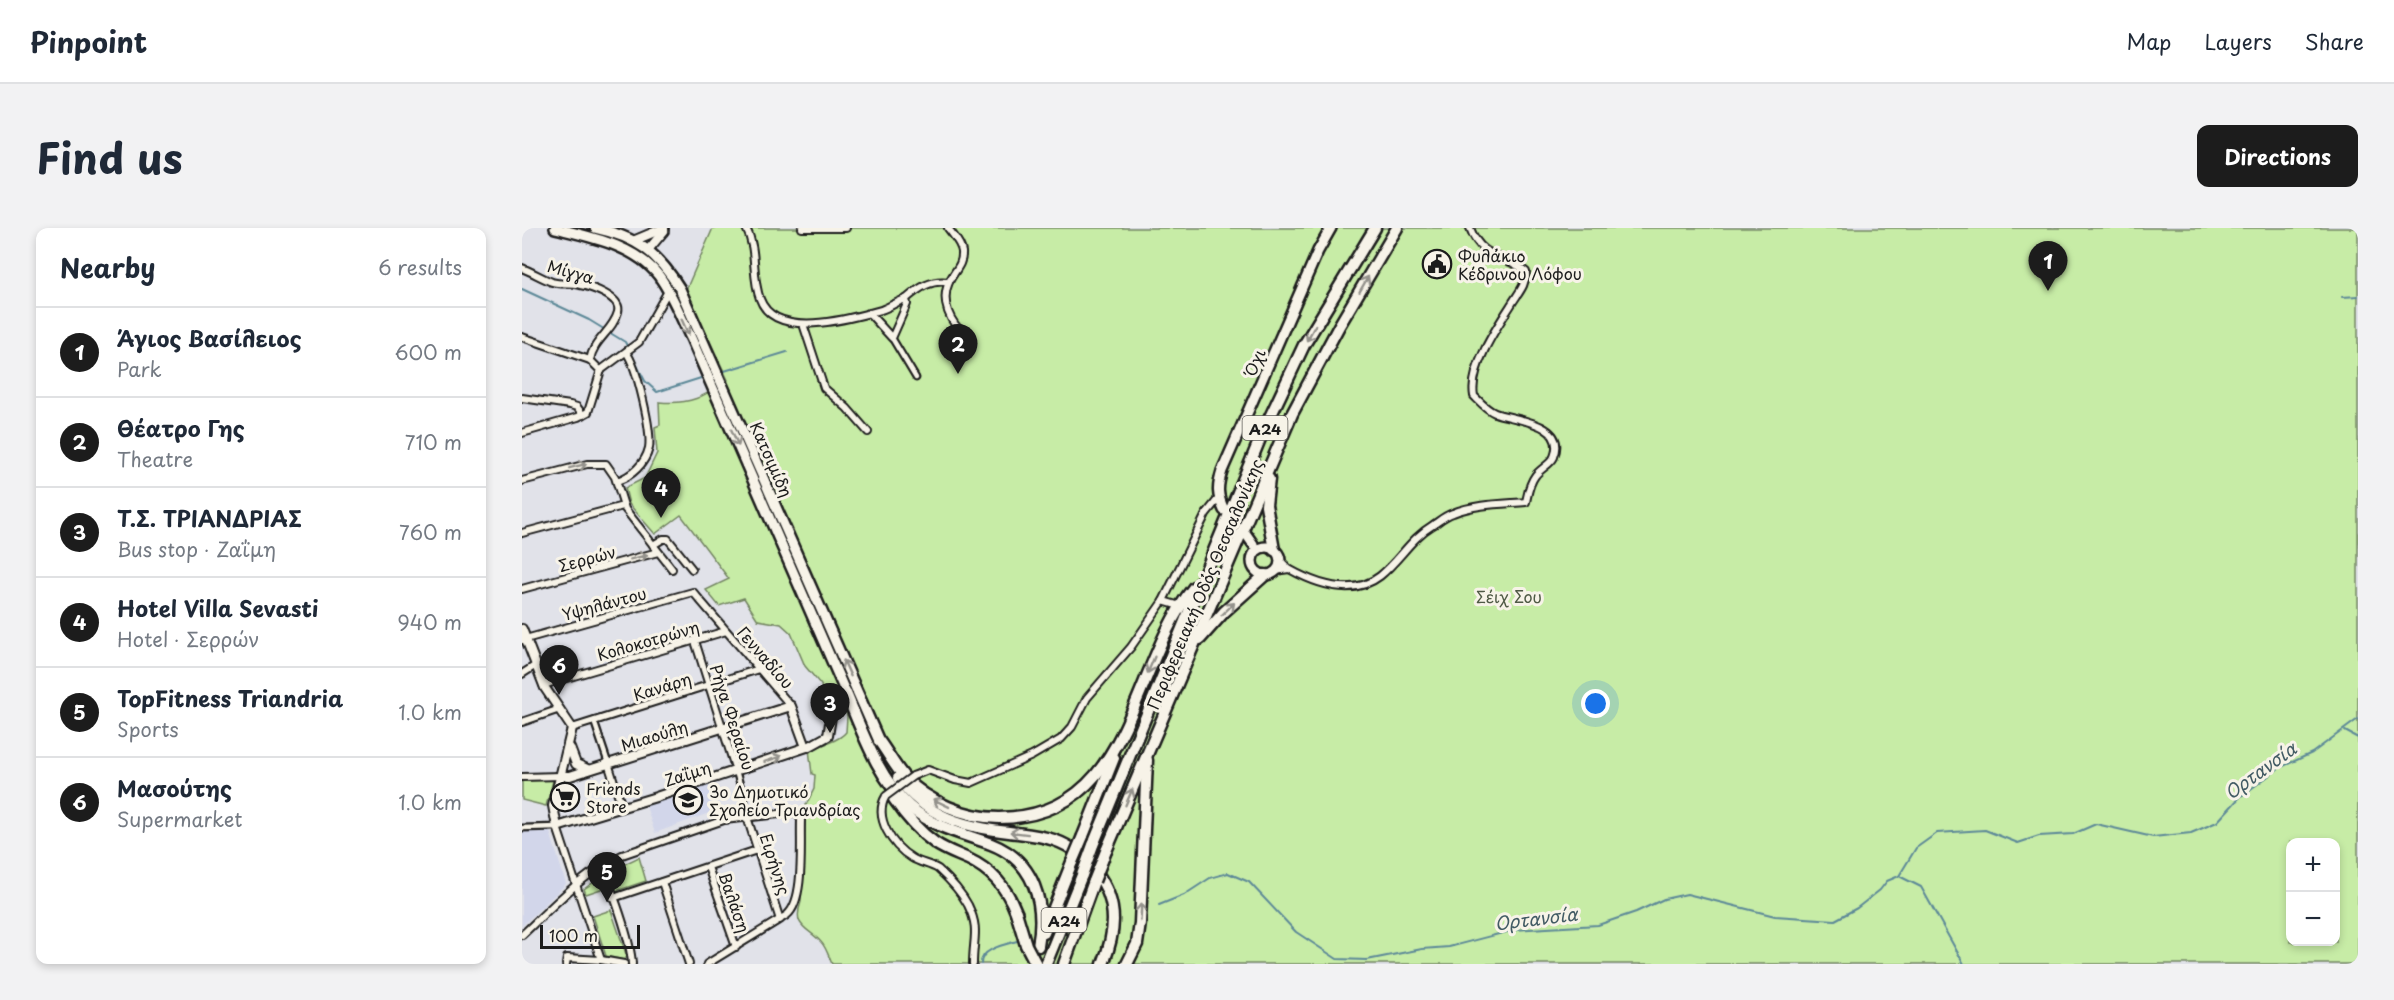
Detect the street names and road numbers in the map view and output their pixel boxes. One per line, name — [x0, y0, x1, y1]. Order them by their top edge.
street label: Μίγγα — [545, 253, 598, 289]
street label: Όχι — [1236, 344, 1271, 382]
road number: Α24 — [1242, 416, 1288, 440]
street label: Κατσιμίδη — [745, 418, 799, 500]
street label: Περιφερειακή Οδός Θεσσαλονίκης — [1140, 455, 1268, 713]
street label: Σερρών — [556, 539, 618, 577]
street label: Υψηλάντου — [559, 580, 649, 626]
street label: Κολοκοτρώνη — [594, 614, 702, 666]
street label: Γενναδίου — [732, 621, 800, 693]
street label: Ρήγα Φεραίου — [705, 661, 761, 773]
street label: Κανάρη — [630, 666, 694, 706]
street label: Μιαούλη — [618, 713, 690, 757]
street label: Ζαΐμη — [661, 754, 713, 792]
street label: Ειρήνης — [755, 830, 797, 898]
street label: Βαλάση — [713, 869, 757, 935]
road number: Α24 — [1042, 908, 1086, 932]

